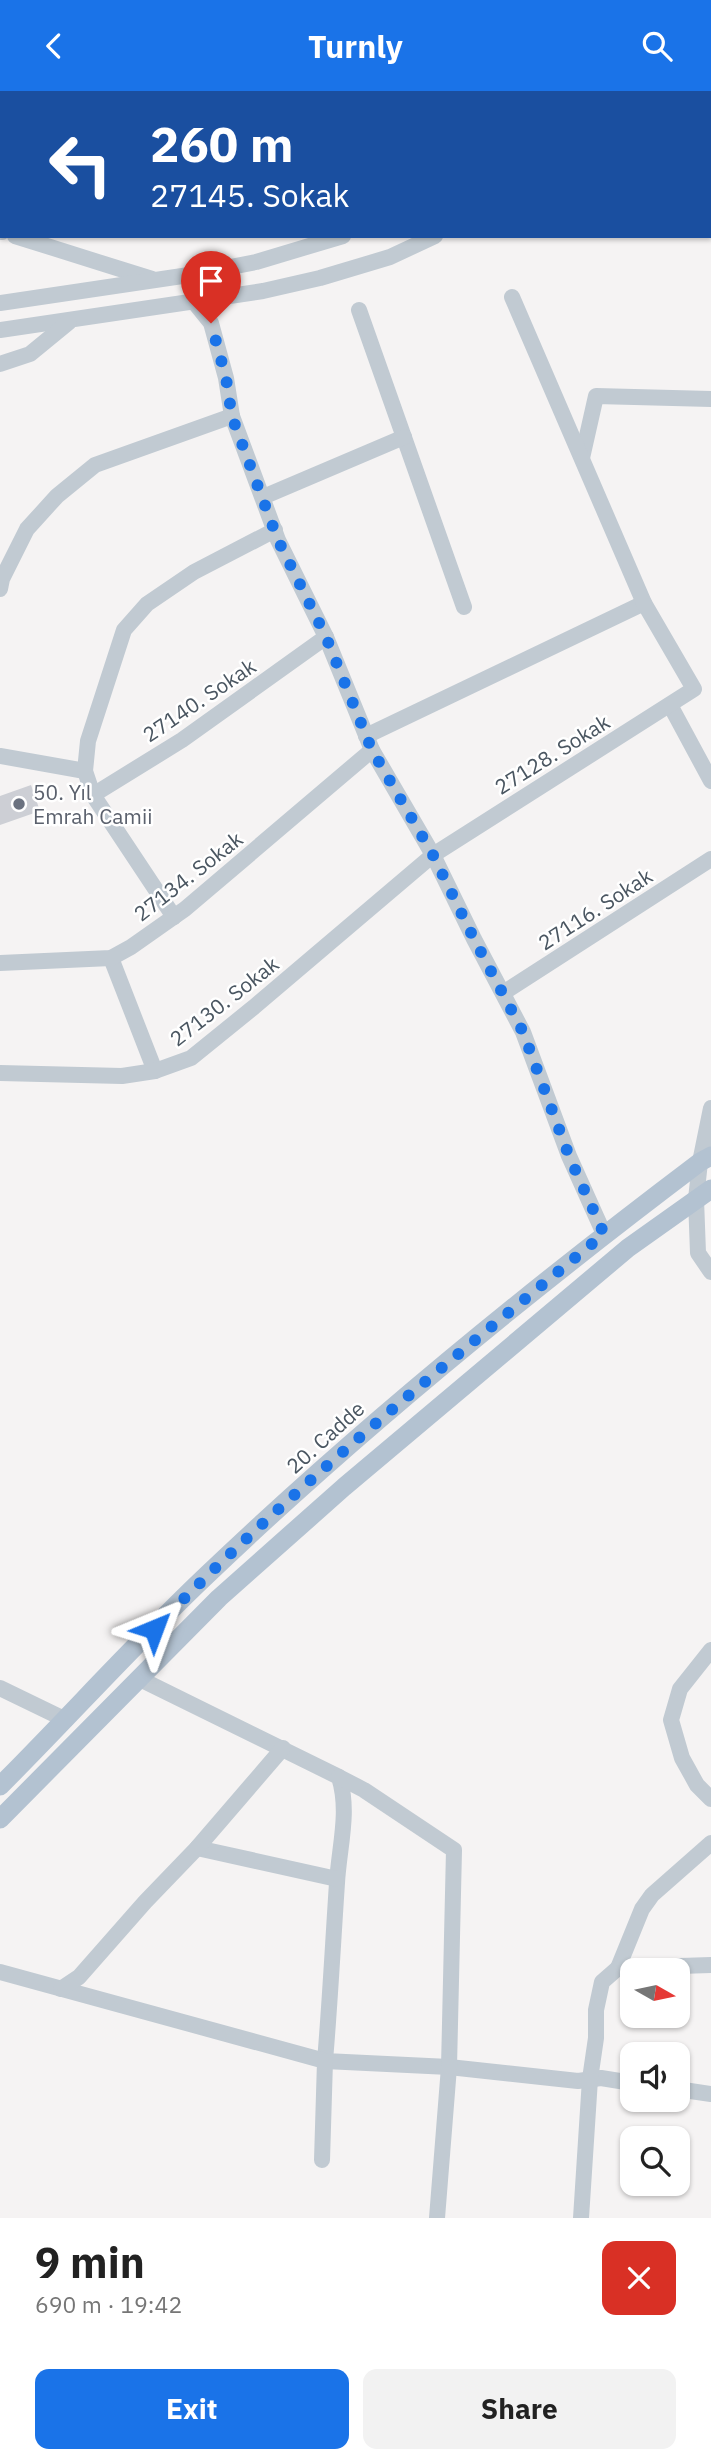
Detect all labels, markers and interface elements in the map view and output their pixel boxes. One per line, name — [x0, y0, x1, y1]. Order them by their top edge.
text: Turnly — [308, 25, 403, 67]
icon: back — [35, 27, 73, 65]
icon: search — [638, 27, 676, 65]
text: 260 m — [150, 112, 294, 175]
icon: left — [35, 119, 126, 210]
text: 27145. Sokak — [150, 174, 349, 216]
pin — [181, 251, 241, 323]
icon: arrive — [192, 262, 230, 300]
street label: 27140. Sokak — [137, 652, 261, 748]
street label: 27128. Sokak — [489, 707, 615, 801]
place label: 50. Yıl Emrah Camii — [33, 778, 152, 830]
marker: 50. Yıl Emrah Camii — [11, 796, 27, 812]
street label: 27134. Sokak — [128, 825, 248, 927]
street label: 27116. Sokak — [532, 862, 658, 956]
street label: 27130. Sokak — [164, 950, 284, 1052]
street label: 20. Cadde — [280, 1394, 370, 1480]
position arrow — [117, 1592, 191, 1666]
north arrow — [620, 1958, 690, 2028]
map controls — [620, 1958, 690, 2196]
button: sound — [620, 2042, 690, 2112]
button: search — [620, 2126, 690, 2196]
text: 9 min — [35, 2235, 145, 2290]
button: close — [602, 2241, 676, 2315]
text: 690 m · 19:42 — [35, 2289, 182, 2319]
button: Exit — [35, 2369, 349, 2449]
button: Share — [363, 2369, 676, 2449]

